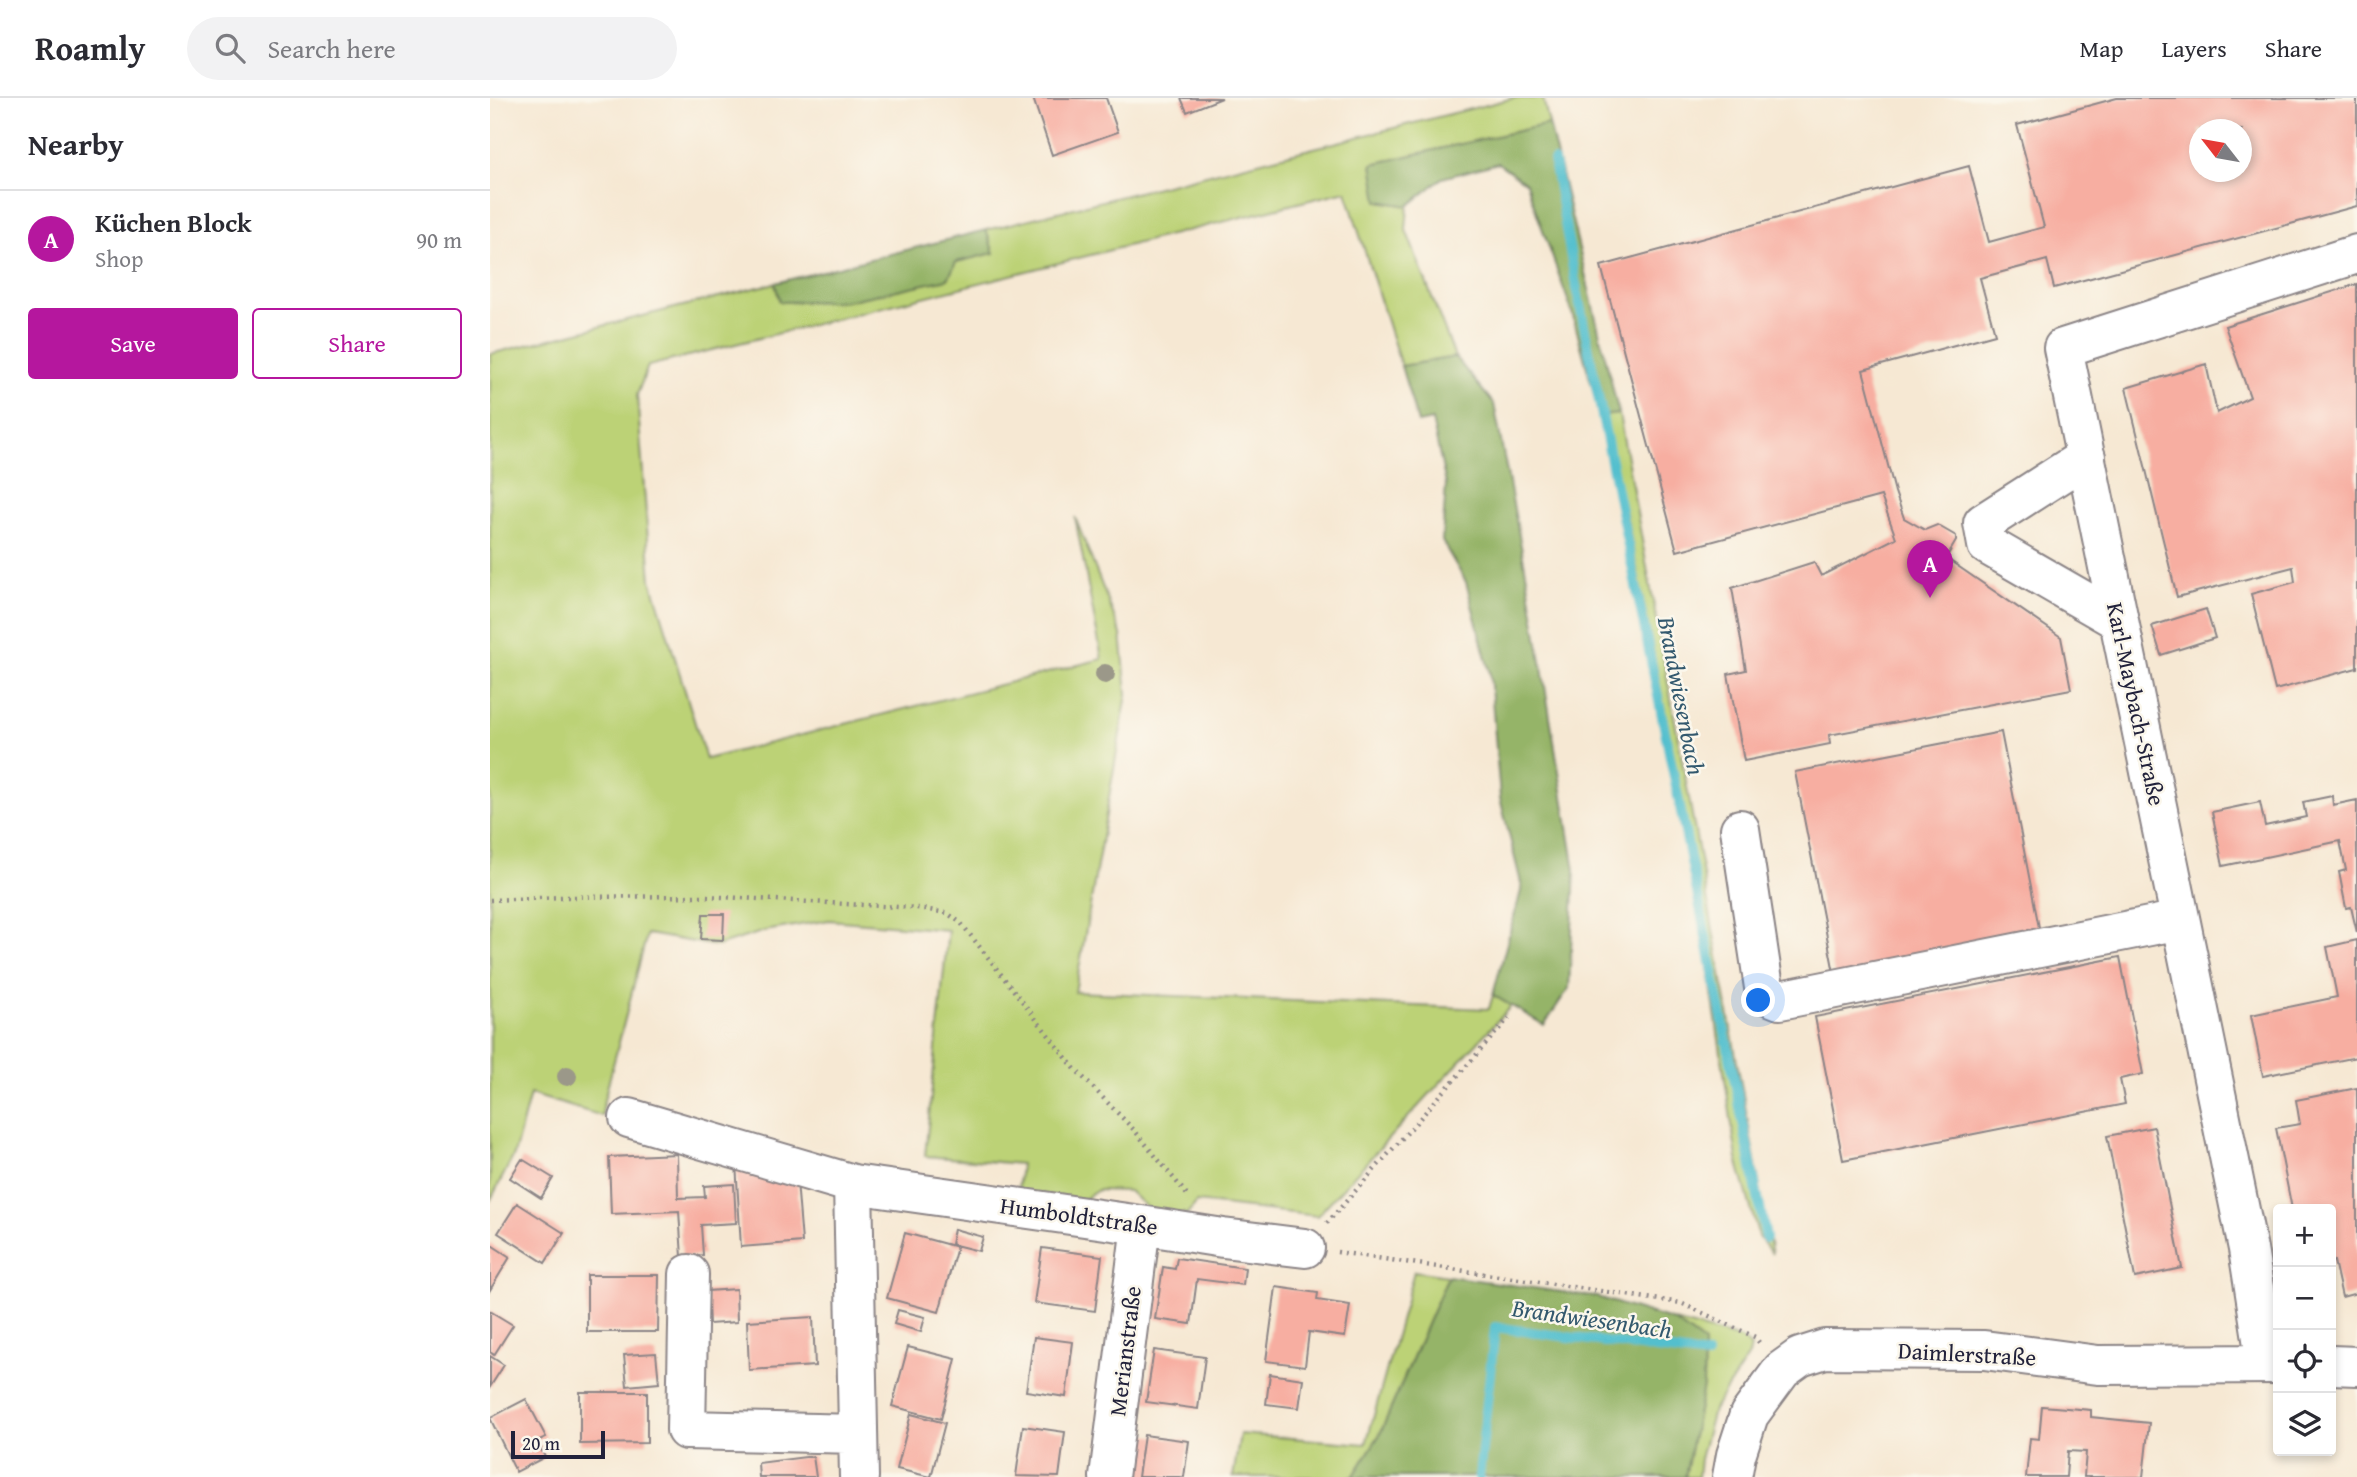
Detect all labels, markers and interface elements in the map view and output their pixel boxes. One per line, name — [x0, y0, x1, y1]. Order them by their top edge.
search box — [187, 17, 677, 80]
text: Roamly — [35, 24, 145, 72]
icon: search — [211, 29, 249, 67]
text: Search here — [267, 29, 396, 68]
text: Map — [2080, 31, 2123, 66]
text: Layers — [2161, 31, 2227, 66]
text: Share — [2265, 31, 2322, 66]
north arrow — [2189, 119, 2252, 182]
text: Nearby — [28, 122, 124, 166]
text: Küchen Block — [95, 203, 252, 242]
text: A — [44, 223, 58, 256]
text: 90 m — [416, 223, 462, 256]
text: Shop — [95, 242, 143, 275]
button: Save — [28, 308, 238, 379]
button: Share — [252, 308, 462, 379]
pin: A — [1907, 540, 1953, 598]
street label: Karl-Maybach-Straße — [2099, 599, 2174, 808]
water label: Brandwiesenbach — [1649, 613, 1714, 778]
your location — [1741, 983, 1775, 1017]
street label: Humboldtstraße — [998, 1188, 1160, 1243]
map controls — [2273, 1204, 2336, 1456]
button: + — [2273, 1204, 2336, 1267]
button: − — [2273, 1267, 2336, 1330]
street label: Merianstraße — [1100, 1284, 1149, 1418]
water label: Brandwiesenbach — [1509, 1290, 1674, 1347]
button: locate — [2273, 1330, 2336, 1393]
street label: Daimlerstraße — [1897, 1333, 2037, 1374]
button: layers — [2273, 1393, 2336, 1456]
scale bar — [511, 1428, 606, 1460]
text: 20 m — [522, 1429, 560, 1457]

